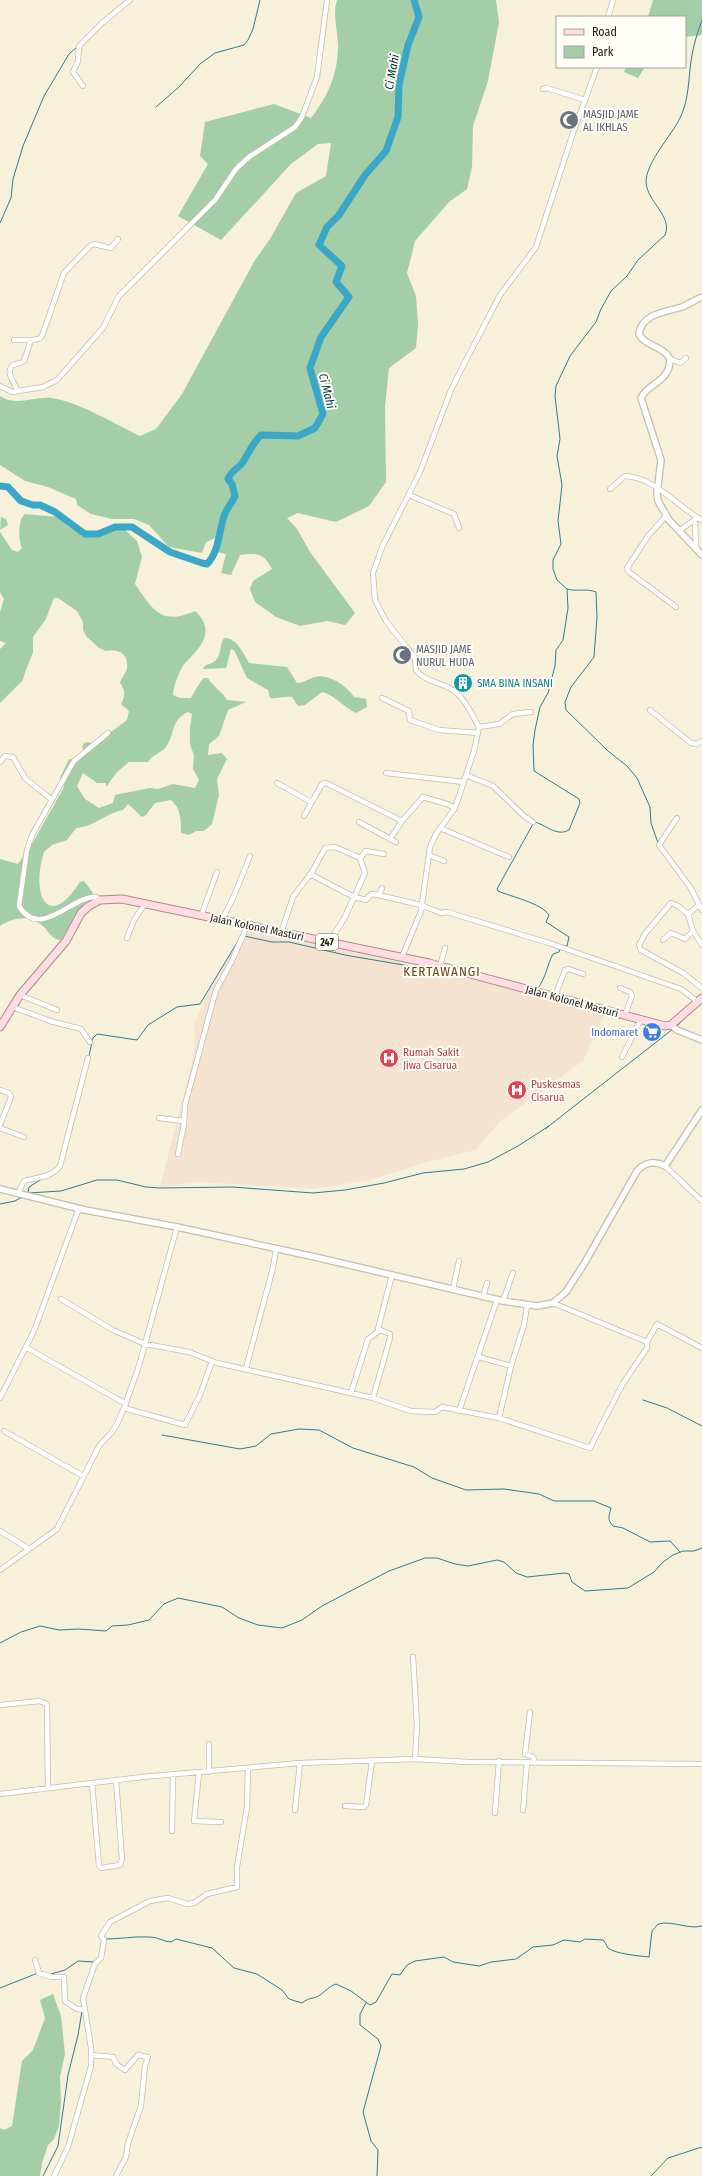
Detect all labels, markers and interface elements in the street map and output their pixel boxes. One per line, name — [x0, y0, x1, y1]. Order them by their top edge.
legend — [556, 16, 686, 68]
text: Road — [592, 25, 617, 39]
text: Park — [592, 45, 614, 59]
water label: Ci Mahi — [382, 53, 402, 91]
place label: MASJID JAME AL IKHLAS — [583, 108, 639, 134]
mosque icon: MASJID JAME AL IKHLAS — [558, 109, 580, 131]
water label: Ci Mahi — [316, 372, 338, 410]
place label: MASJID JAME NURUL HUDA — [416, 643, 474, 669]
mosque icon: MASJID JAME NURUL HUDA — [391, 644, 413, 666]
building icon: SMA BINA INSANI — [452, 672, 474, 694]
place label: SMA BINA INSANI — [477, 677, 553, 690]
street label: Jalan Kolonel Masturi — [209, 911, 305, 944]
road number: 247 — [316, 934, 338, 950]
district label: KERTAWANGI — [403, 964, 481, 979]
street label: Jalan Kolonel Masturi — [524, 983, 620, 1020]
supermarket icon: Indomaret — [641, 1021, 663, 1043]
place label: Indomaret — [591, 1026, 638, 1039]
place label: Rumah Sakit Jiwa Cisarua — [403, 1046, 460, 1072]
hospital icon: Rumah Sakit Jiwa Cisarua — [378, 1047, 400, 1069]
place label: Puskesmas Cisarua — [531, 1078, 581, 1104]
hospital icon: Puskesmas Cisarua — [506, 1079, 528, 1101]

